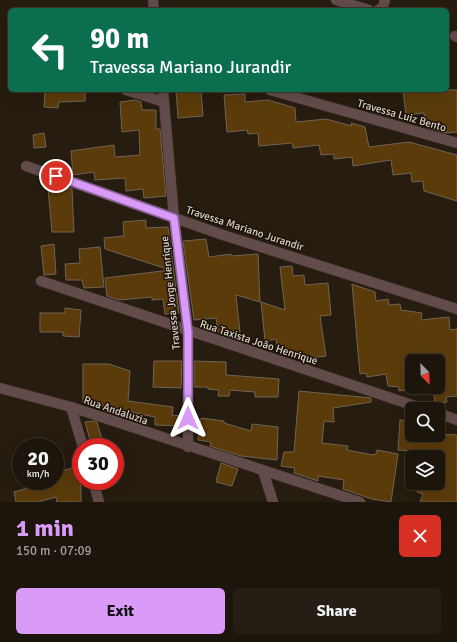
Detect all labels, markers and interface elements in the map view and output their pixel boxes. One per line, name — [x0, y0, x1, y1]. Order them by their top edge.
text: 90 m — [90, 22, 149, 56]
icon: left — [24, 24, 76, 76]
text: Travessa Mariano Jurandir — [90, 56, 291, 78]
street label: Travessa Luiz Bento — [356, 97, 448, 134]
pin — [39, 159, 73, 193]
icon: arrive — [45, 165, 67, 187]
street label: Travessa Mariano Jurandir — [184, 203, 305, 254]
street label: Travessa Jorge Henrique — [158, 236, 183, 350]
street label: Rua Taxista João Henrique — [198, 317, 319, 368]
north arrow — [405, 354, 445, 394]
map controls — [405, 354, 445, 490]
street label: Rua Andaluzia — [82, 393, 150, 428]
position arrow — [167, 397, 209, 439]
button: search — [405, 402, 445, 442]
speed limit sign: 30 — [72, 438, 124, 490]
text: 20 — [27, 446, 49, 471]
button: layers — [405, 450, 445, 490]
text: km/h — [27, 468, 49, 480]
text: 1 min — [16, 513, 74, 543]
button: close — [399, 515, 441, 557]
text: 150 m · 07:09 — [16, 543, 92, 559]
button: Exit — [16, 588, 225, 634]
button: Share — [233, 588, 441, 634]

